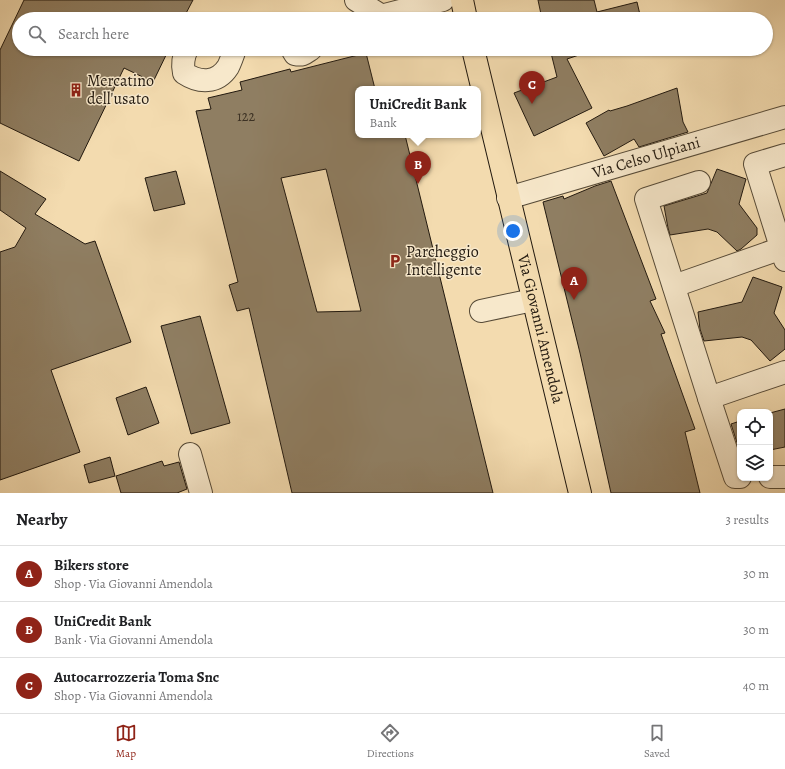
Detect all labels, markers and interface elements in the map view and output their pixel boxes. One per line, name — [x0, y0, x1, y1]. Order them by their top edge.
search box — [12, 12, 773, 56]
icon: search — [26, 23, 48, 45]
text: Search here — [58, 24, 129, 44]
place label: Mercatino dell'usato — [87, 70, 154, 110]
pin: C — [519, 71, 545, 104]
building icon: Mercatino dell'usato — [68, 82, 84, 98]
popup — [355, 86, 481, 138]
text: UniCredit Bank — [369, 94, 467, 114]
house number: 122 — [237, 107, 255, 126]
text: Bank — [369, 114, 397, 131]
street label: Via Celso Ulpiani — [589, 131, 703, 184]
pin: B — [405, 151, 431, 184]
your location — [503, 221, 523, 241]
place label: Parcheggio Intelligente — [406, 241, 482, 281]
street label: Via Giovanni Amendola — [512, 251, 569, 406]
parking icon: Parcheggio Intelligente — [387, 253, 403, 269]
pin: A — [561, 267, 587, 300]
map controls — [737, 409, 773, 481]
button: locate — [737, 409, 773, 445]
button: layers — [737, 445, 773, 481]
text: Nearby — [16, 508, 67, 531]
text: 3 results — [725, 511, 769, 528]
text: Bikers store — [54, 555, 129, 575]
text: A — [25, 565, 33, 582]
text: 30 m — [743, 565, 769, 582]
text: Shop · Via Giovanni Amendola — [54, 575, 213, 592]
text: UniCredit Bank — [54, 611, 151, 631]
text: B — [25, 621, 33, 638]
text: 30 m — [743, 621, 769, 638]
text: Bank · Via Giovanni Amendola — [54, 631, 213, 648]
text: Autocarrozzeria Toma Snc — [54, 667, 219, 687]
text: C — [25, 677, 33, 694]
text: 40 m — [743, 677, 769, 694]
text: Shop · Via Giovanni Amendola — [54, 687, 213, 704]
tab: Map — [115, 722, 137, 761]
tab: Directions — [367, 722, 414, 761]
tab: Saved — [644, 722, 670, 761]

